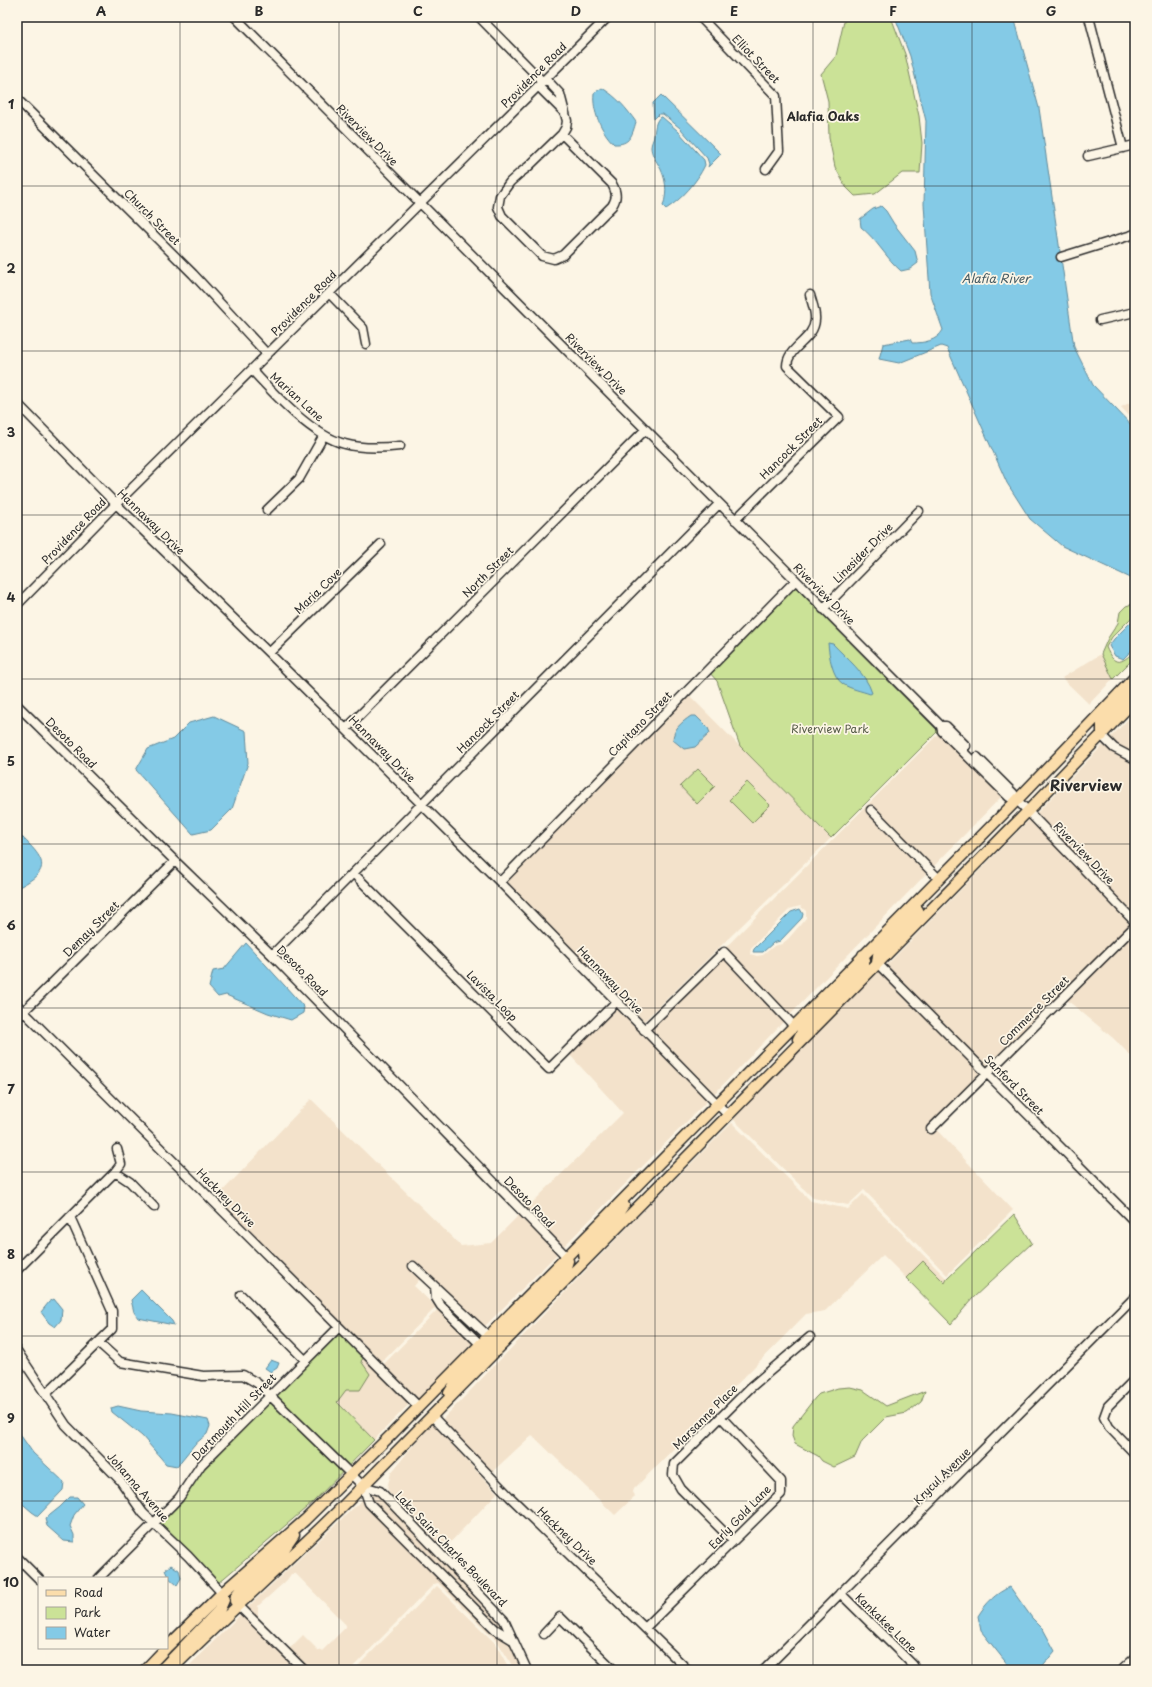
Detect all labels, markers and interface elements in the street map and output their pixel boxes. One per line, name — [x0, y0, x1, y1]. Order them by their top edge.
text: A — [96, 1, 106, 20]
text: B — [255, 1, 264, 20]
text: C — [413, 1, 423, 20]
text: D — [571, 1, 581, 20]
text: E — [730, 1, 738, 20]
text: F — [889, 1, 897, 20]
text: G — [1046, 1, 1056, 20]
street label: Elliot Street — [728, 30, 785, 87]
street label: Providence Road — [497, 38, 570, 111]
text: 1 — [8, 94, 14, 113]
street label: Riverview Drive — [333, 100, 402, 170]
district label: Alafia Oaks — [786, 107, 860, 125]
street label: Church Street — [120, 184, 185, 249]
text: 2 — [6, 258, 16, 277]
street label: Providence Road — [267, 266, 340, 339]
water label: Alafia River — [962, 269, 1032, 287]
street label: Riverview Drive — [562, 329, 631, 399]
street label: Marian Lane — [267, 368, 328, 425]
street label: Hancock Street — [755, 412, 826, 483]
text: 3 — [7, 422, 16, 441]
street label: Hannaway Drive — [114, 485, 189, 559]
street label: Providence Road — [37, 494, 110, 568]
street label: Linesider Drive — [829, 519, 897, 587]
street label: North Street — [458, 542, 517, 601]
street label: Riverview Drive — [790, 559, 859, 629]
street label: Maria Cove — [290, 563, 345, 618]
text: 4 — [7, 587, 16, 606]
street label: Hancock Street — [452, 686, 523, 757]
street label: Capitano Street — [604, 687, 676, 760]
street label: Hannaway Drive — [345, 711, 420, 786]
street label: Desoto Road — [42, 713, 101, 772]
park label: Riverview Park — [791, 720, 869, 737]
text: 5 — [7, 751, 15, 770]
district label: Riverview — [1050, 773, 1122, 796]
street label: Riverview Drive — [1050, 817, 1119, 888]
street label: Demay Street — [59, 896, 123, 961]
text: 6 — [6, 915, 16, 934]
street label: Desoto Road — [273, 941, 332, 1000]
street label: Hannaway Drive — [574, 942, 647, 1017]
street label: Lavista Loop — [463, 966, 522, 1025]
street label: Commerce Street — [995, 971, 1073, 1050]
street label: Sanford Street — [980, 1051, 1049, 1119]
text: 7 — [7, 1079, 15, 1098]
street label: Hackney Drive — [193, 1164, 260, 1231]
street label: Desoto Road — [500, 1172, 559, 1231]
text: 8 — [7, 1244, 15, 1263]
street label: Dartmouth Hill Street — [187, 1369, 280, 1464]
street label: Marsanne Place — [668, 1380, 741, 1453]
text: 9 — [7, 1408, 15, 1427]
street label: Krycul Avenue — [909, 1443, 974, 1508]
street label: Johanna Avenue — [103, 1448, 173, 1525]
street label: Early Gold Lane — [704, 1481, 775, 1553]
street label: Lake Saint Charles Boulevard — [392, 1487, 511, 1610]
street label: Hackney Drive — [534, 1503, 601, 1569]
text: 10 — [3, 1572, 19, 1591]
legend — [38, 1577, 168, 1649]
text: Road — [74, 1583, 103, 1601]
street label: Kankakee Lane — [852, 1589, 921, 1656]
text: Park — [74, 1603, 101, 1621]
text: Water — [74, 1623, 111, 1641]

